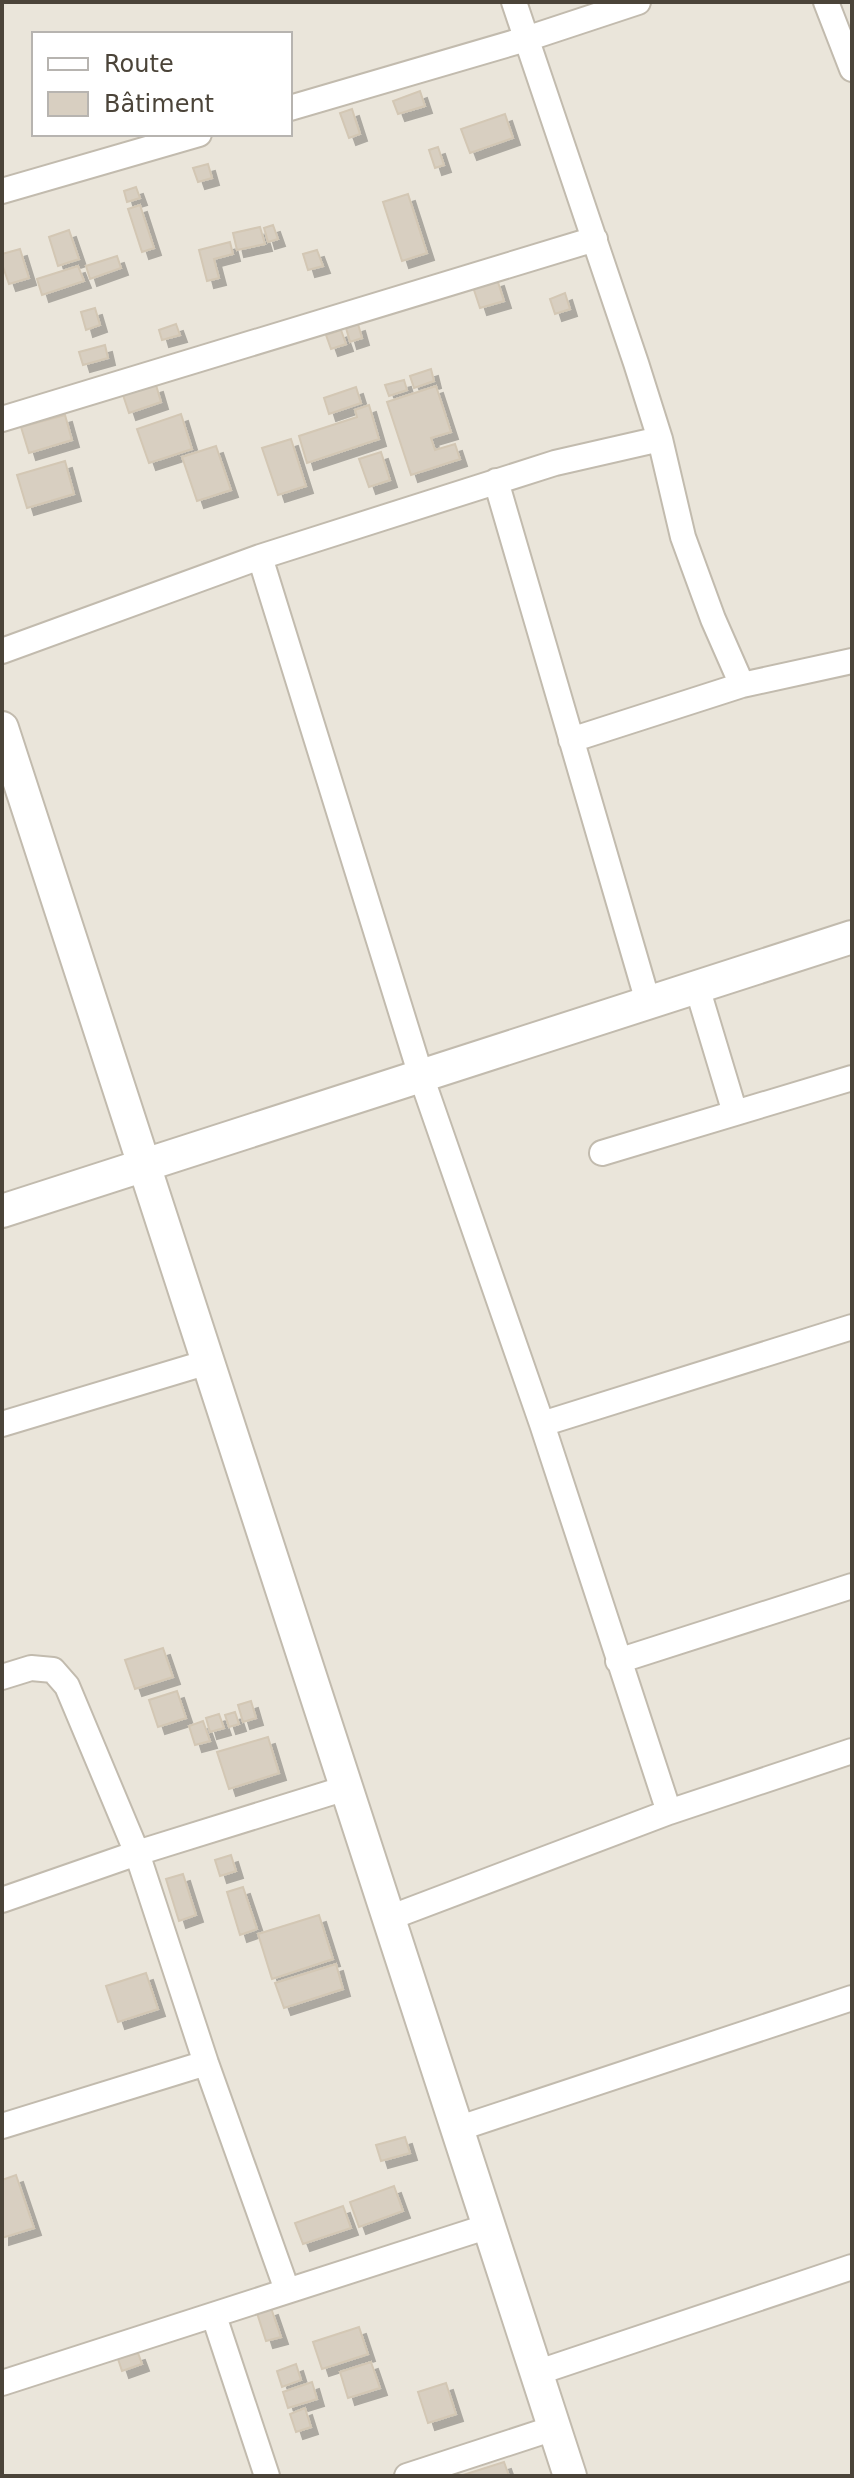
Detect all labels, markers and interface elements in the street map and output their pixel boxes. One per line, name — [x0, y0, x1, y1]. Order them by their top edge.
legend — [32, 32, 292, 136]
text: Route — [104, 50, 174, 78]
text: Bâtiment — [104, 90, 214, 118]

